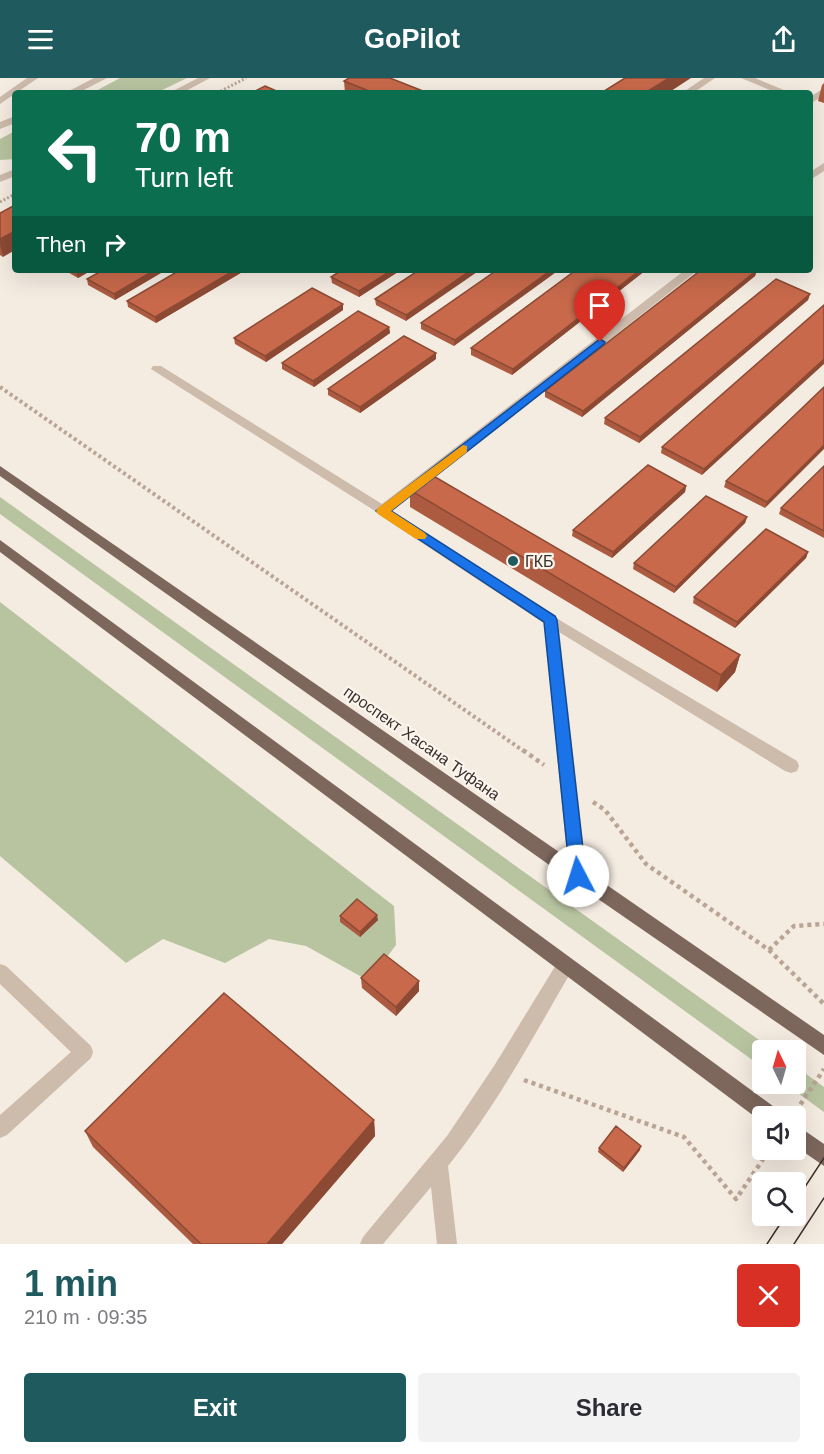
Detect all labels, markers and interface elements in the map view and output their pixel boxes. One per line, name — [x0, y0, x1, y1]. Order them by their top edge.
icon: menu — [24, 23, 57, 56]
icon: share — [767, 23, 800, 56]
text: GoPilot — [364, 24, 460, 54]
icon: left — [36, 114, 114, 192]
text: 70 m — [135, 114, 231, 161]
text: Turn left — [135, 163, 233, 193]
icon: right — [98, 228, 131, 261]
text: Then — [36, 232, 86, 257]
pin — [574, 280, 625, 342]
icon: arrive — [583, 289, 616, 322]
place label: ГКБ — [525, 553, 553, 570]
marker: ГКБ — [506, 554, 520, 568]
street label: проспект Хасана Туфана — [341, 683, 503, 803]
position arrow — [546, 844, 610, 908]
north arrow — [752, 1040, 806, 1094]
map controls — [752, 1040, 806, 1226]
button: sound — [752, 1106, 806, 1160]
button: search — [752, 1172, 806, 1226]
text: 1 min — [24, 1263, 118, 1304]
button: close — [737, 1264, 800, 1327]
text: 210 m · 09:35 — [24, 1306, 147, 1328]
button: Exit — [24, 1373, 406, 1442]
button: Share — [418, 1373, 800, 1442]

